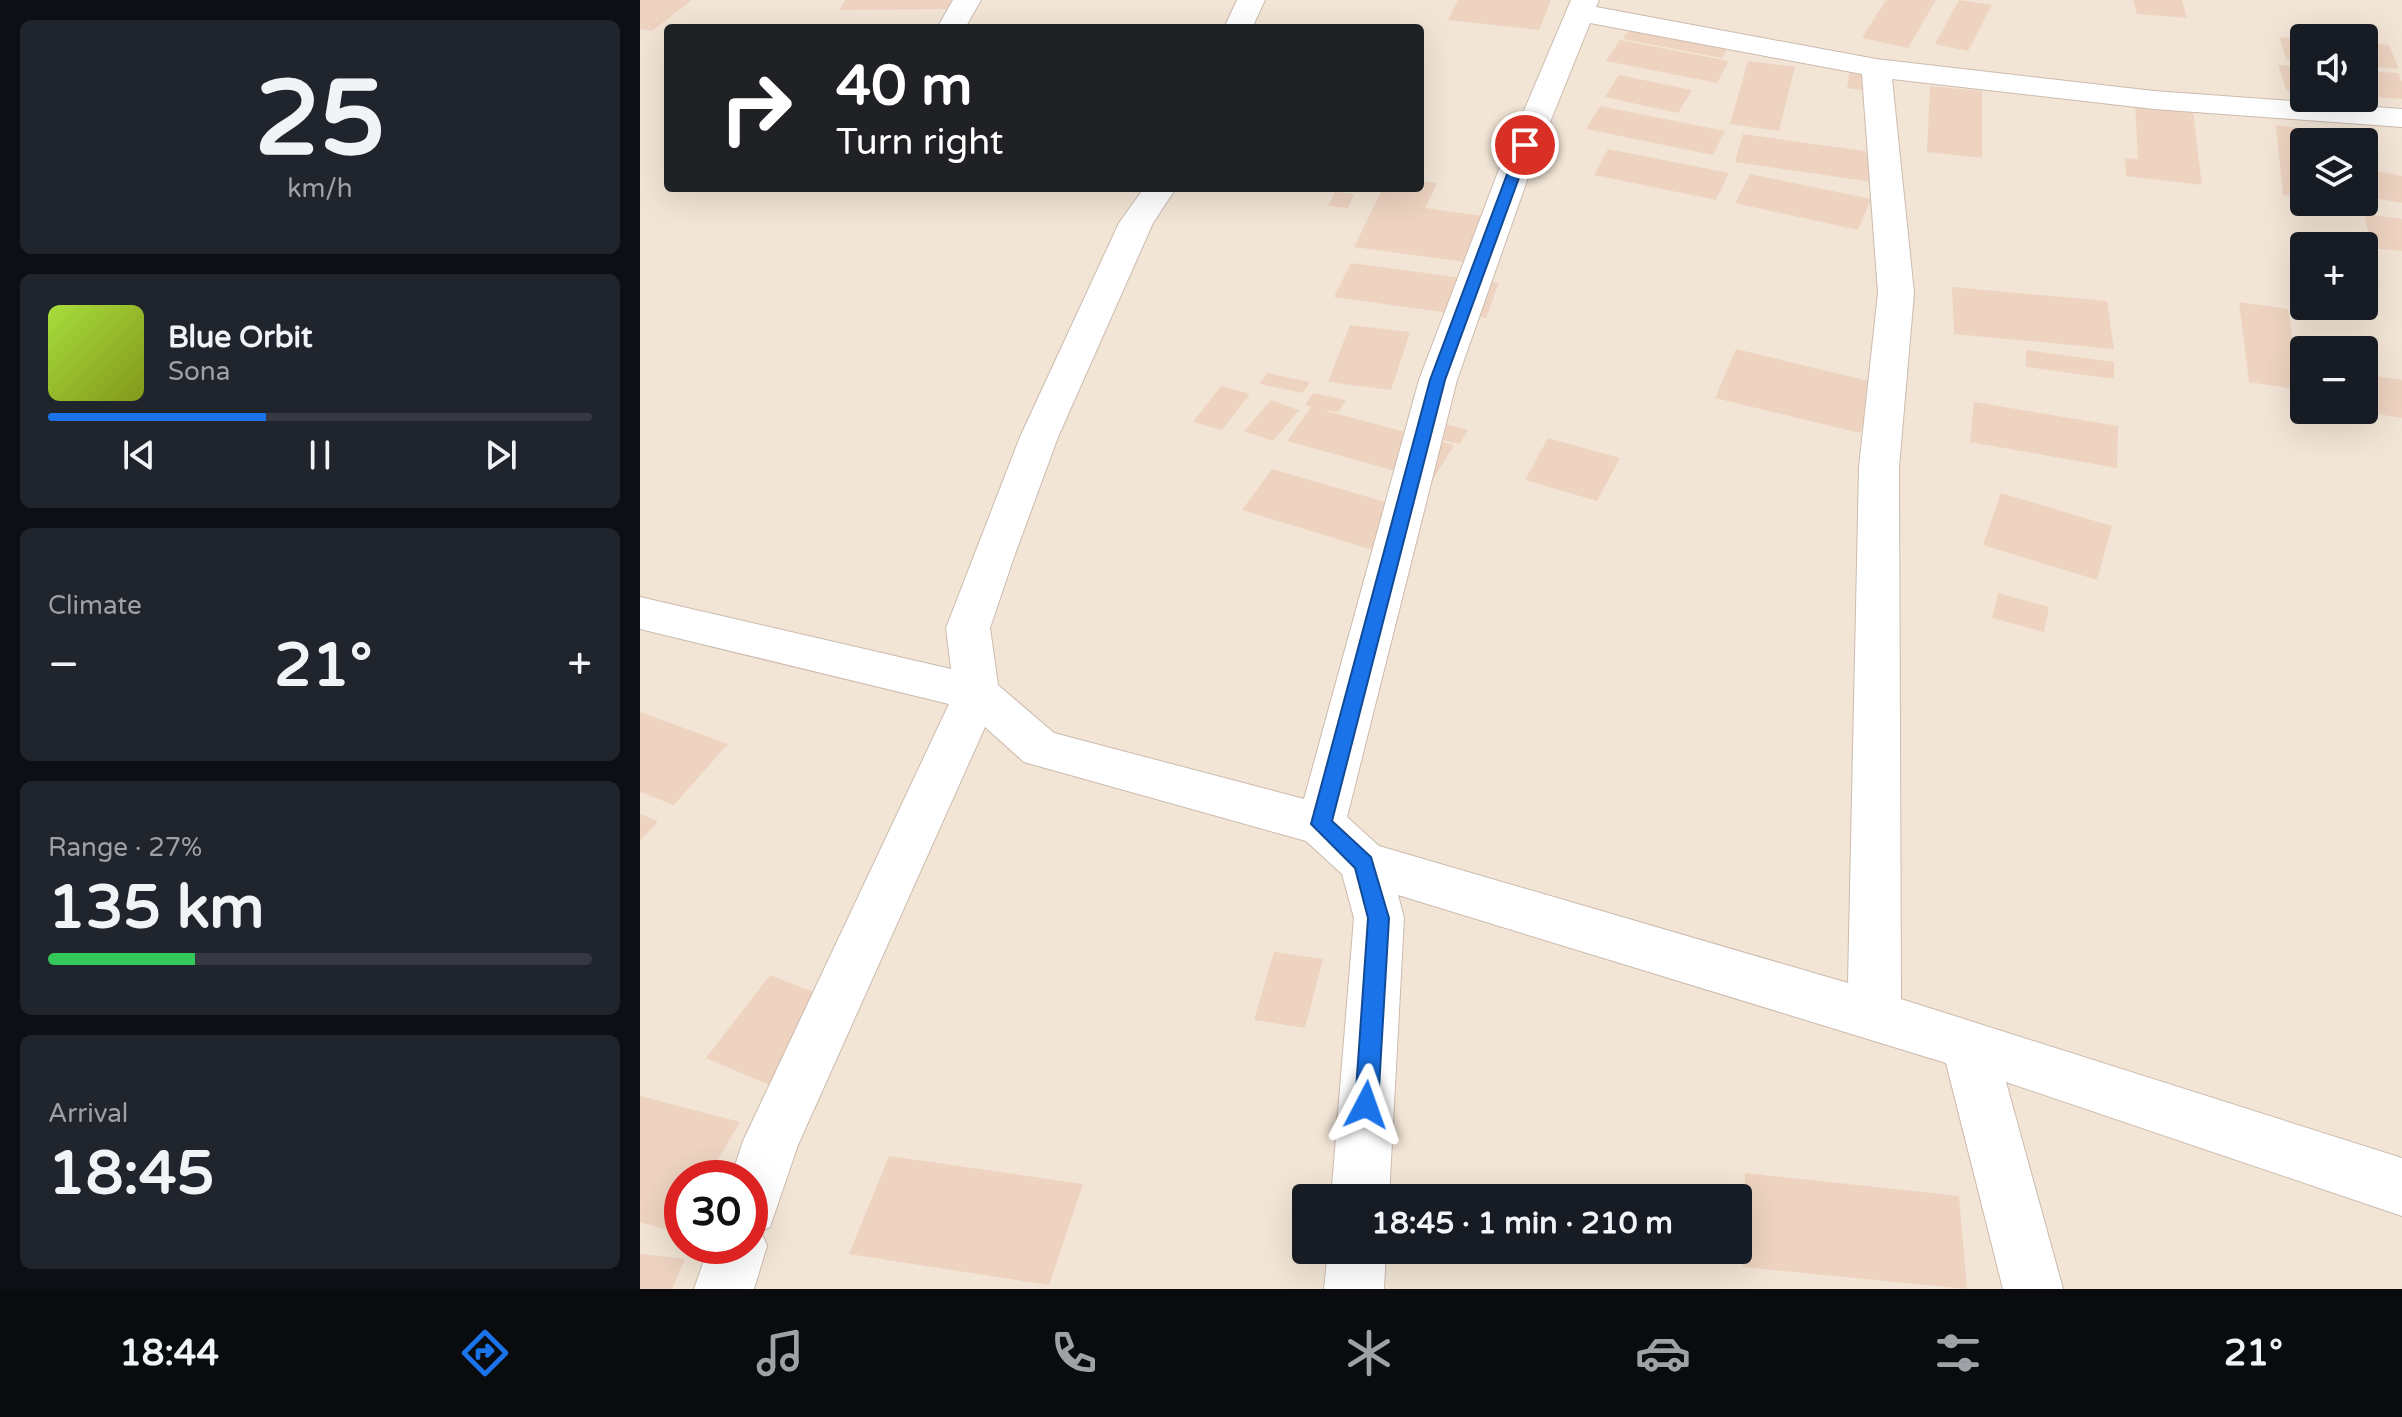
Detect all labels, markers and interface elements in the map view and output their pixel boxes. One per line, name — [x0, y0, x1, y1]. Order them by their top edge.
map controls — [2290, 24, 2378, 424]
button: sound — [2290, 24, 2378, 112]
text: 40 m — [836, 53, 972, 120]
icon: right — [704, 56, 808, 160]
text: 25 — [255, 58, 385, 183]
pin — [1491, 111, 1559, 179]
text: Turn right — [836, 121, 1003, 164]
icon: arrive — [1503, 123, 1547, 167]
button: layers — [2290, 128, 2378, 216]
text: km/h — [287, 173, 353, 204]
button: + — [2290, 232, 2378, 320]
text: Blue Orbit — [168, 319, 313, 356]
button: − — [2290, 336, 2378, 424]
text: Sona — [168, 356, 230, 387]
icon: previous — [117, 433, 161, 477]
icon: pause — [298, 433, 342, 477]
icon: next — [479, 433, 523, 477]
text: Climate — [48, 590, 142, 621]
text: 21° — [274, 630, 372, 702]
text: − — [48, 639, 79, 692]
text: + — [567, 639, 592, 692]
text: Range · 27% — [48, 832, 202, 863]
text: 135 km — [48, 872, 264, 944]
position arrow — [1324, 1063, 1408, 1147]
text: Arrival — [48, 1098, 128, 1129]
text: 18:45 — [48, 1138, 214, 1210]
speed limit sign: 30 — [664, 1160, 768, 1264]
text: 18:45 · 1 min · 210 m — [1371, 1205, 1673, 1242]
icon: directions — [457, 1325, 513, 1381]
icon: music — [752, 1325, 808, 1381]
icon: phone — [1046, 1325, 1102, 1381]
icon: climate — [1341, 1325, 1397, 1381]
icon: car — [1635, 1325, 1691, 1381]
icon: filters — [1930, 1325, 1986, 1381]
text: 18:44 — [119, 1332, 219, 1375]
text: 21° — [2224, 1332, 2283, 1375]

